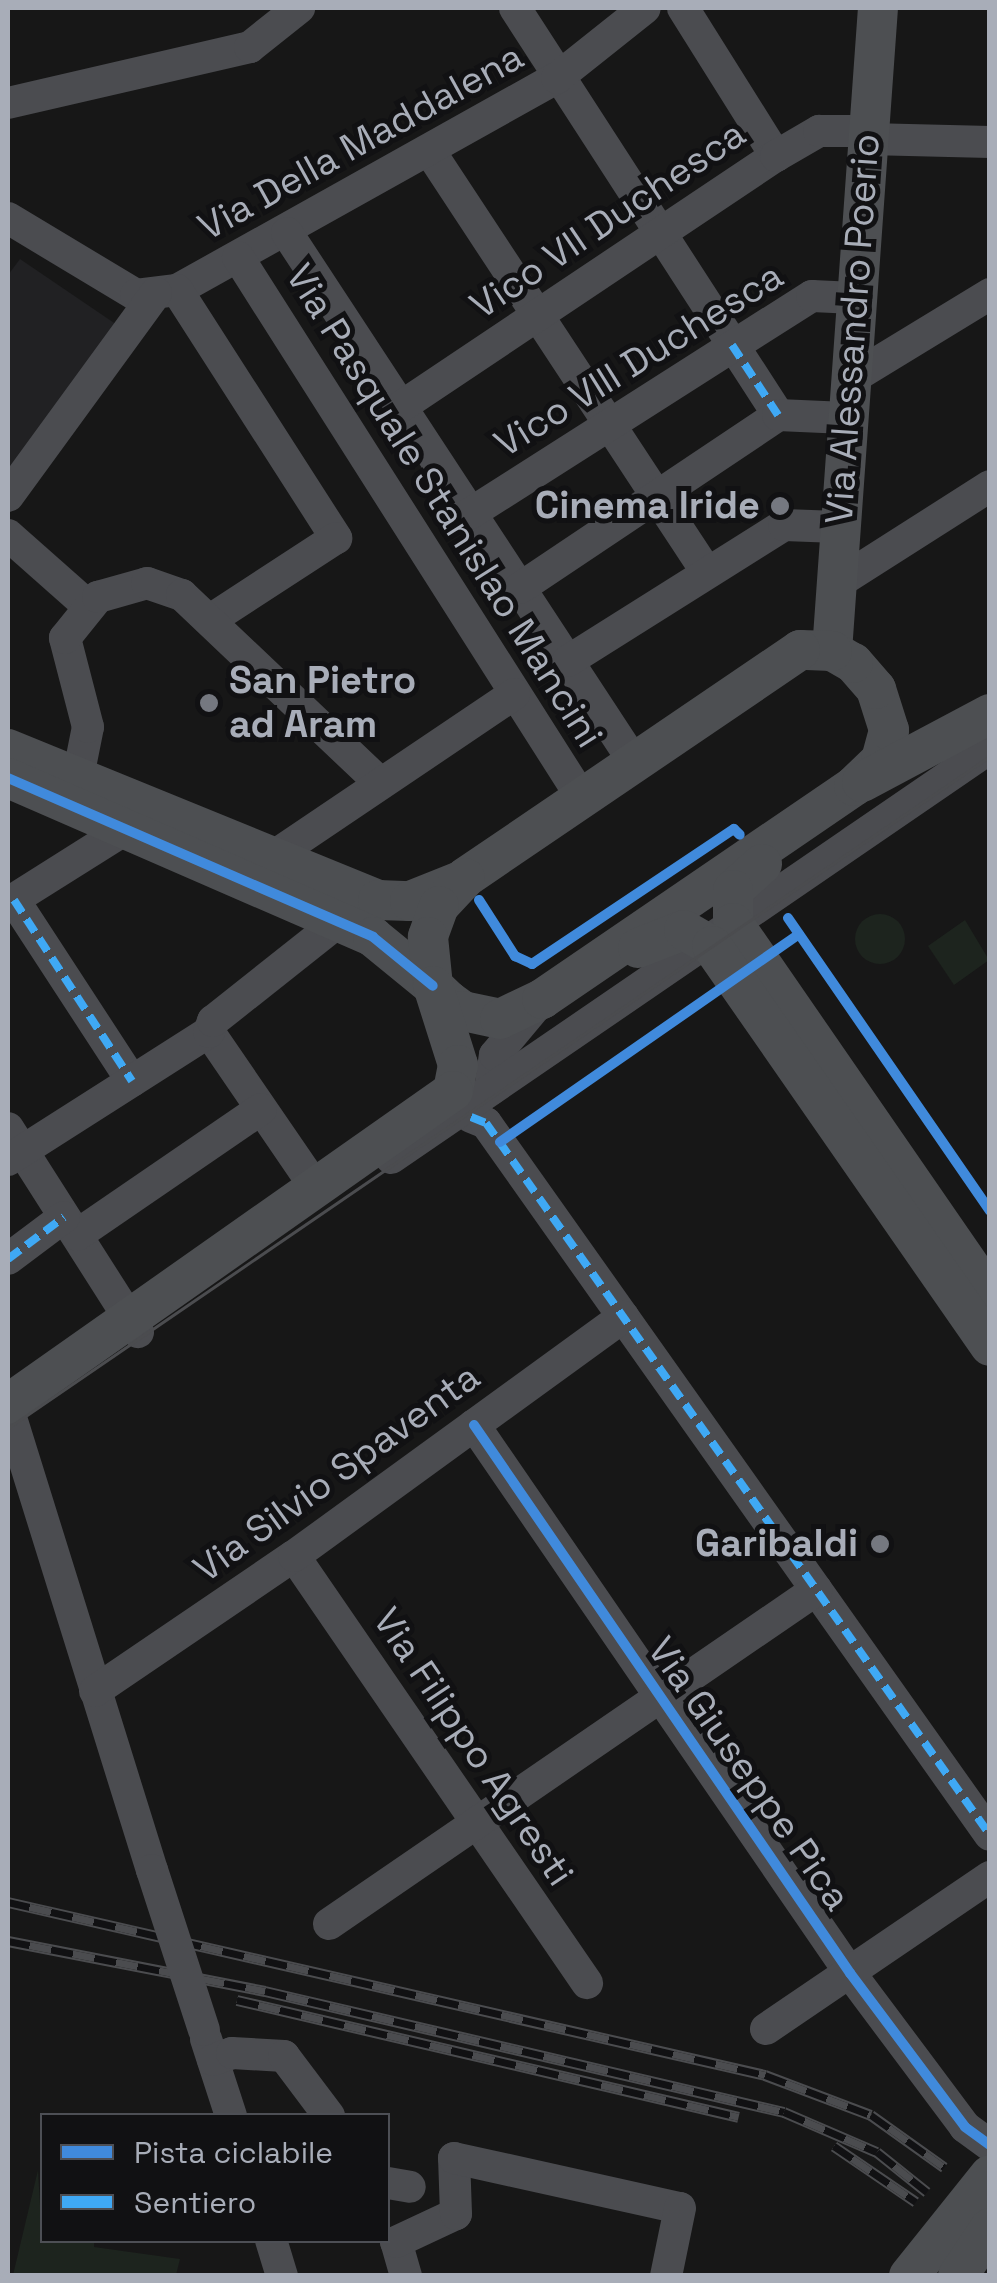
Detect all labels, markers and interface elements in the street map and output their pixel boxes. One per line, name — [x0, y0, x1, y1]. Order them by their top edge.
street label: Via Della Maddalena — [191, 34, 531, 250]
street label: Vico VII Duchesca — [462, 111, 754, 329]
street label: Via Alessandro Poerio — [817, 132, 889, 526]
street label: Vico VIII Duchesca — [486, 253, 792, 467]
street label: Via Pasquale Stanislao Mancini — [276, 256, 612, 756]
place label: Cinema Iride — [535, 483, 760, 529]
marker: Cinema Iride — [769, 495, 791, 517]
place label: San Pietro ad Aram — [229, 658, 416, 748]
marker: San Pietro ad Aram — [198, 692, 220, 714]
street label: Via Silvio Spaventa — [185, 1354, 489, 1592]
place label: Garibaldi — [695, 1521, 858, 1567]
marker: Garibaldi — [867, 1531, 893, 1557]
street label: Via Filippo Agresti — [363, 1599, 583, 1895]
street label: Via Giuseppe Pica — [638, 1629, 860, 1919]
legend — [40, 2113, 390, 2243]
text: Pista ciclabile — [134, 2133, 333, 2172]
text: Sentiero — [134, 2183, 256, 2222]

